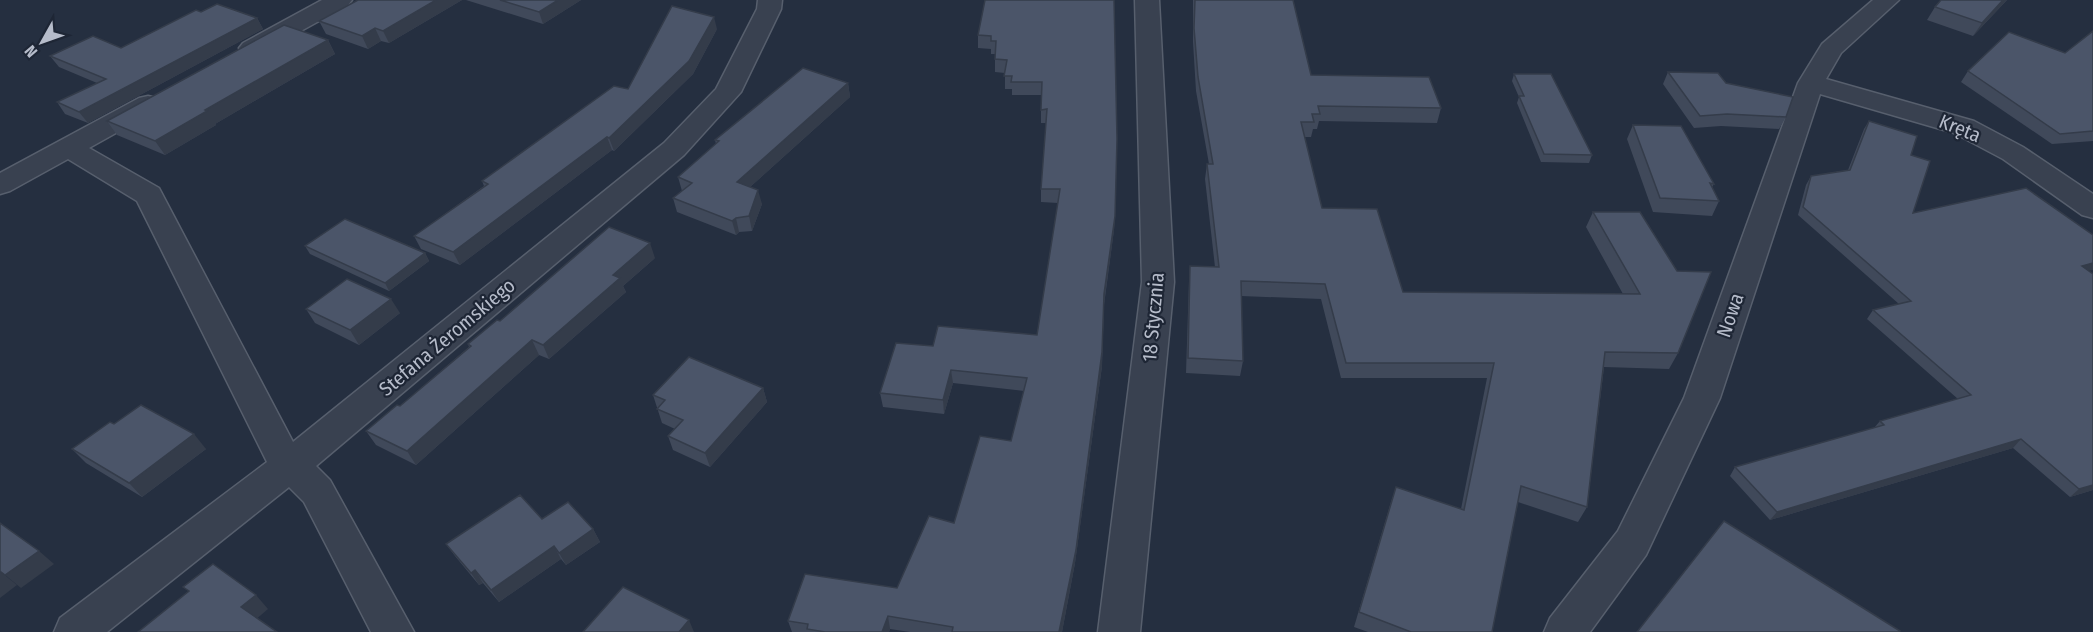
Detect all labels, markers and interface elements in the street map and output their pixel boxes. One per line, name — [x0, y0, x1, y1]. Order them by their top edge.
north arrow — [12, 12, 72, 72]
text: N — [21, 42, 41, 61]
street label: Kręta — [1936, 109, 1984, 147]
street label: 18 Stycznia — [1137, 271, 1169, 363]
street label: Stefana Żeromskiego — [374, 273, 520, 401]
street label: Nowa — [1711, 290, 1749, 340]

